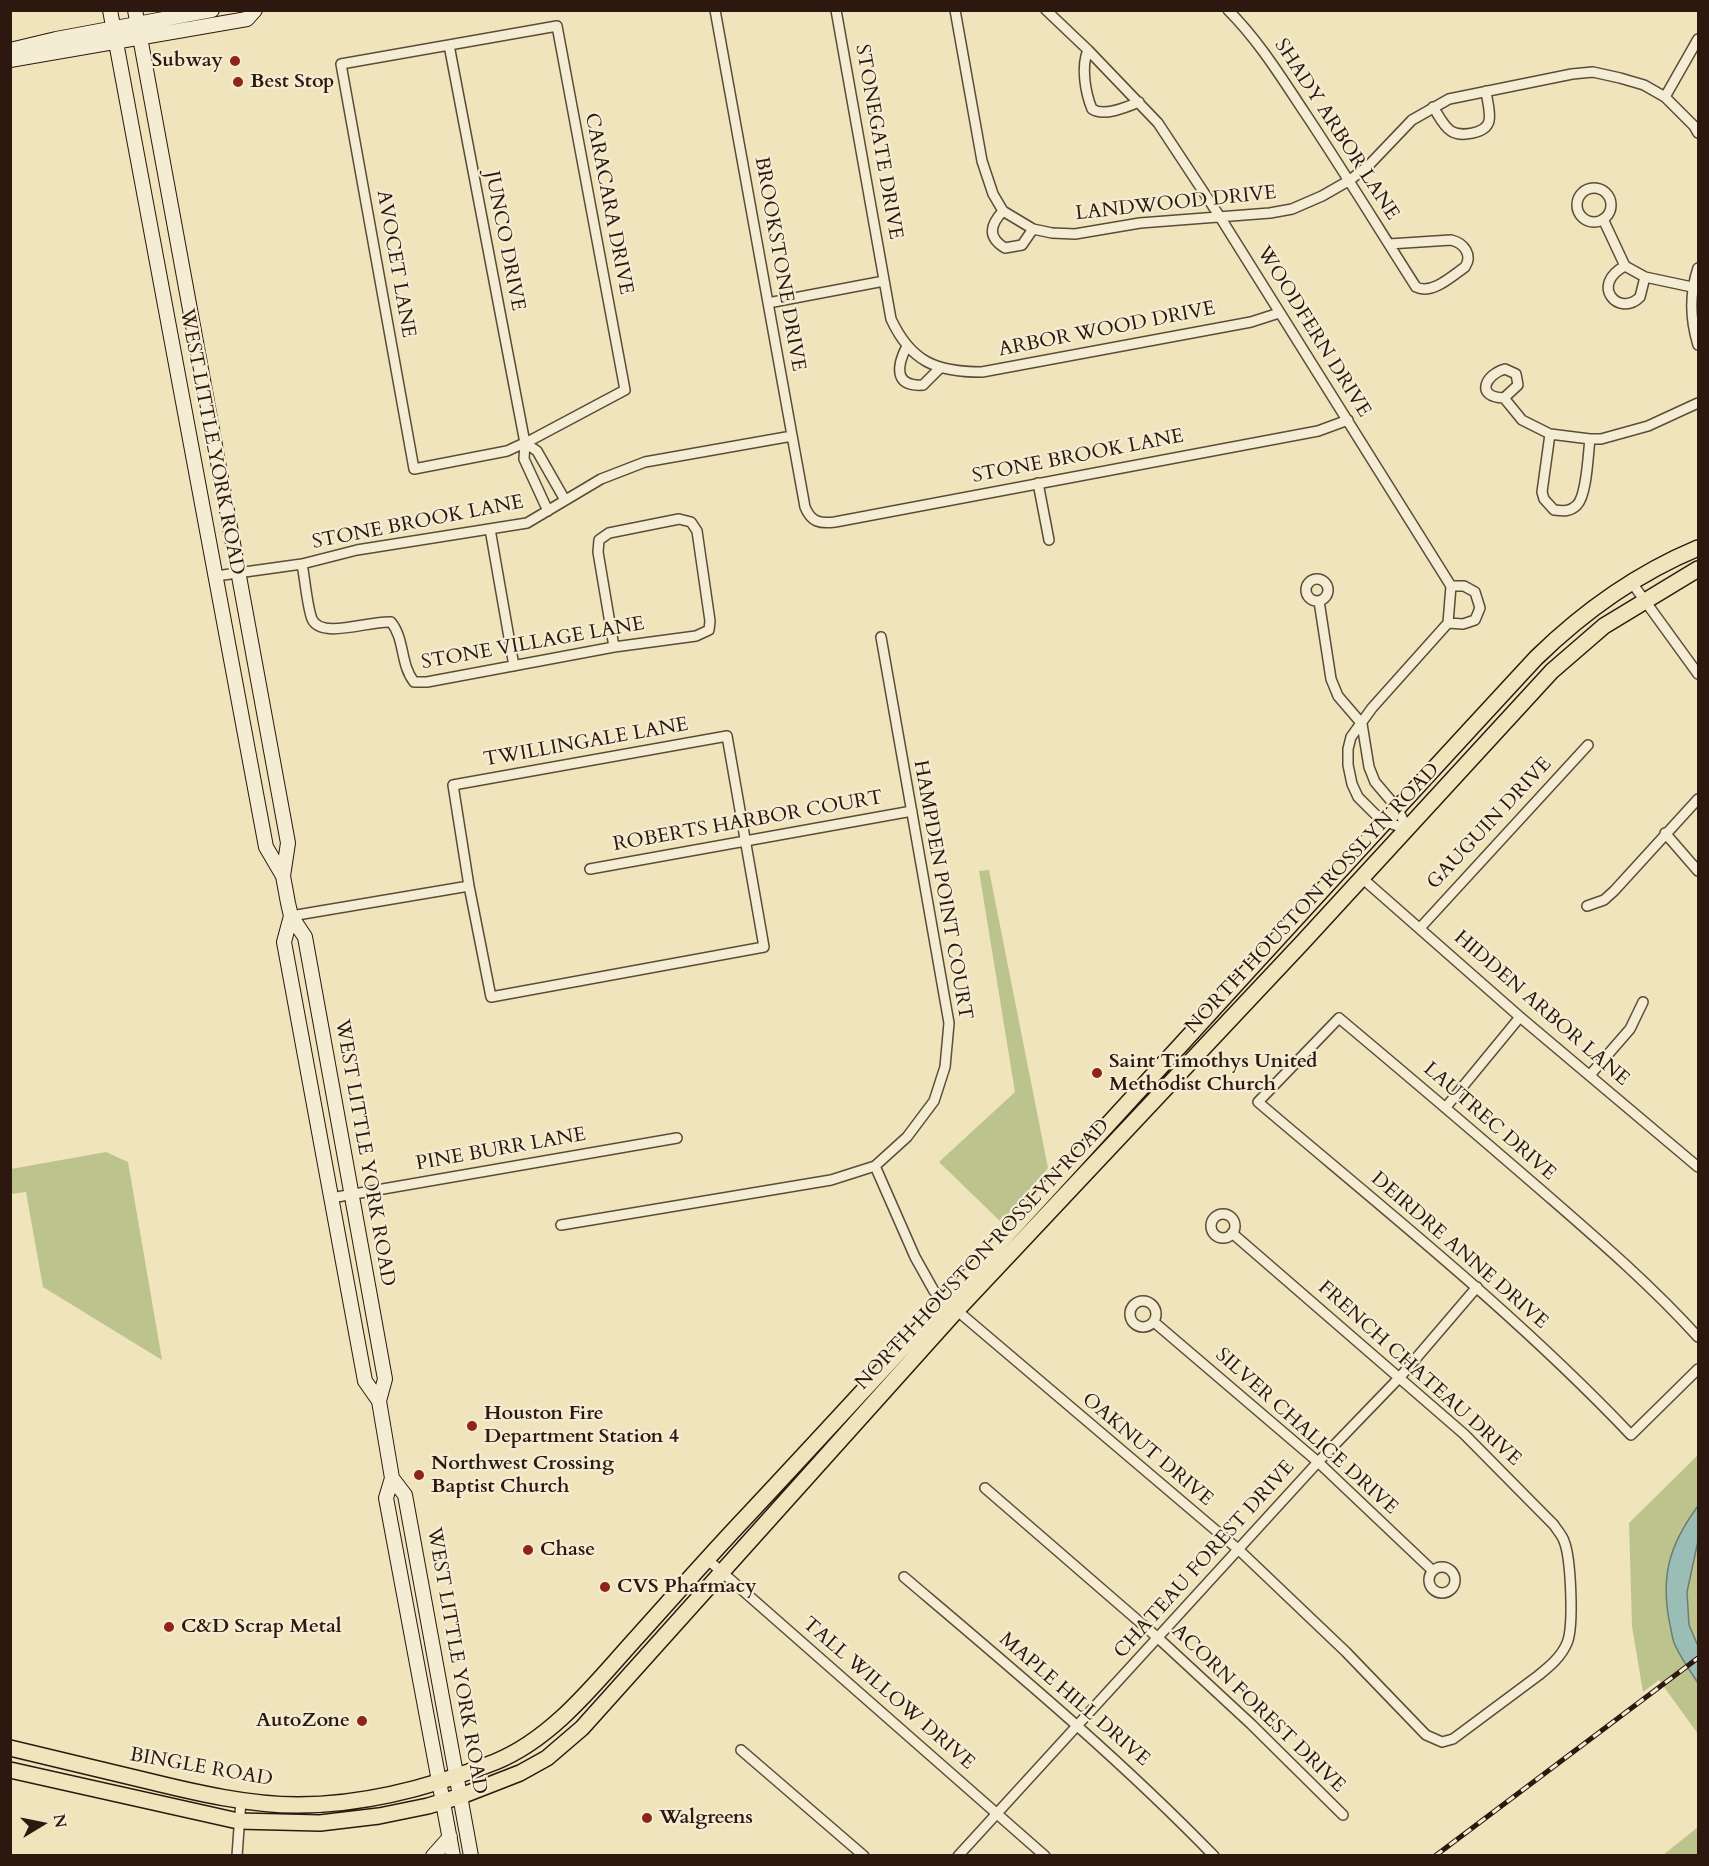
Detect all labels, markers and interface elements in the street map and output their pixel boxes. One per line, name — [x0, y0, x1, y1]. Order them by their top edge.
street label: SHADY ARBOR LANE — [1268, 35, 1404, 225]
street label: STONEGATE DRIVE — [849, 43, 907, 241]
place label: Subway — [152, 49, 223, 73]
marker: Subway — [228, 54, 242, 68]
place label: Best Stop — [250, 70, 334, 94]
marker: Best Stop — [231, 75, 245, 89]
street label: CARACARA DRIVE — [579, 111, 637, 297]
street label: BROOKSTONE DRIVE — [748, 155, 810, 373]
street label: JUNCO DRIVE — [479, 169, 529, 313]
street label: LANDWOOD DRIVE — [1074, 182, 1278, 226]
street label: AVOCET LANE — [370, 188, 420, 340]
street label: WOODFERN DRIVE — [1251, 242, 1375, 422]
street label: ARBOR WOOD DRIVE — [997, 297, 1217, 363]
street label: WEST LITTLE YORK ROAD — [173, 307, 249, 577]
street label: STONE BROOK LANE — [970, 425, 1186, 489]
street label: STONE BROOK LANE — [310, 491, 526, 555]
street label: STONE VILLAGE LANE — [420, 613, 646, 675]
street label: TWILLINGALE LANE — [482, 713, 690, 773]
street label: GAUGUIN DRIVE — [1423, 753, 1557, 895]
street label: HAMPDEN POINT COURT — [907, 758, 977, 1022]
street label: NORTH HOUSTON ROSSLYN ROAD — [1181, 758, 1445, 1040]
street label: ROBERTS HARBOR COURT — [611, 786, 885, 858]
street label: HIDDEN ARBOR LANE — [1448, 926, 1634, 1092]
street label: WEST LITTLE YORK ROAD — [329, 1018, 399, 1288]
place label: Saint Timothys United Methodist Church — [1109, 1050, 1317, 1097]
street label: LAUTREC DRIVE — [1418, 1058, 1560, 1186]
marker: Saint Timothys United Methodist Church — [1090, 1066, 1104, 1080]
street label: NORTH HOUSTON ROSSLYN ROAD — [851, 1114, 1115, 1396]
street label: PINE BURR LANE — [414, 1123, 588, 1177]
street label: DEIRDRE ANNE DRIVE — [1365, 1167, 1553, 1335]
street label: FRENCH CHATEAU DRIVE — [1312, 1276, 1526, 1472]
street label: SILVER CHALICE DRIVE — [1210, 1344, 1402, 1520]
street label: OAKNUT DRIVE — [1077, 1388, 1217, 1512]
place label: Houston Fire Department Station 4 — [484, 1402, 679, 1449]
marker: Houston Fire Department Station 4 — [465, 1419, 479, 1433]
place label: Northwest Crossing Baptist Church — [431, 1452, 614, 1499]
street label: CHATEAU FOREST DRIVE — [1110, 1456, 1300, 1664]
marker: Northwest Crossing Baptist Church — [412, 1468, 426, 1482]
street label: WEST LITTLE YORK ROAD — [421, 1526, 491, 1796]
place label: Chase — [540, 1538, 595, 1562]
marker: Chase — [521, 1543, 535, 1557]
place label: CVS Pharmacy — [617, 1575, 757, 1599]
marker: CVS Pharmacy — [598, 1580, 612, 1594]
street label: TALL WILLOW DRIVE — [797, 1613, 979, 1775]
place label: C&D Scrap Metal — [181, 1615, 342, 1639]
marker: C&D Scrap Metal — [162, 1620, 176, 1634]
street label: ACORN FOREST DRIVE — [1166, 1620, 1350, 1798]
street label: MAPLE HILL DRIVE — [994, 1628, 1154, 1772]
place label: AutoZone — [256, 1709, 350, 1733]
marker: AutoZone — [355, 1714, 369, 1728]
street label: BINGLE ROAD — [128, 1744, 274, 1792]
north arrow — [12, 1794, 72, 1854]
place label: Walgreens — [659, 1806, 753, 1830]
marker: Walgreens — [640, 1811, 654, 1825]
text: N — [48, 1812, 72, 1830]

